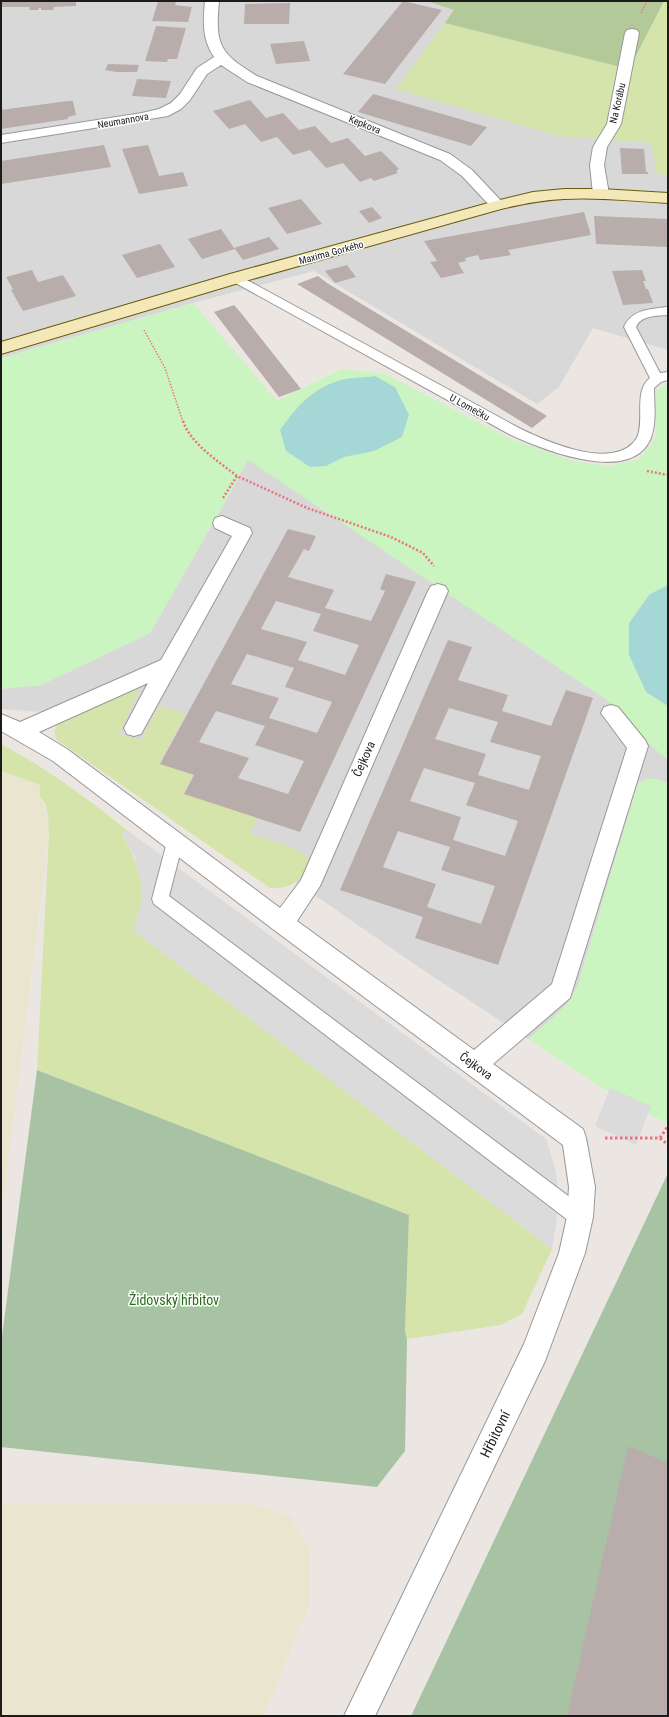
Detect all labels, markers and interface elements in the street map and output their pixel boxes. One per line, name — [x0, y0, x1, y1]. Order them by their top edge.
street label: Na Korábu — [608, 82, 627, 124]
street label: Neumannova — [97, 111, 150, 130]
street label: Kepkova — [347, 113, 383, 136]
street label: Maxima Gorkého — [298, 239, 365, 266]
street label: U Lomečku — [448, 392, 492, 423]
street label: Čejkova — [349, 739, 378, 779]
street label: Čejkova — [457, 1049, 496, 1083]
park label: Židovský hřbitov — [129, 1291, 219, 1308]
street label: Hřbitovní — [477, 1407, 513, 1460]

